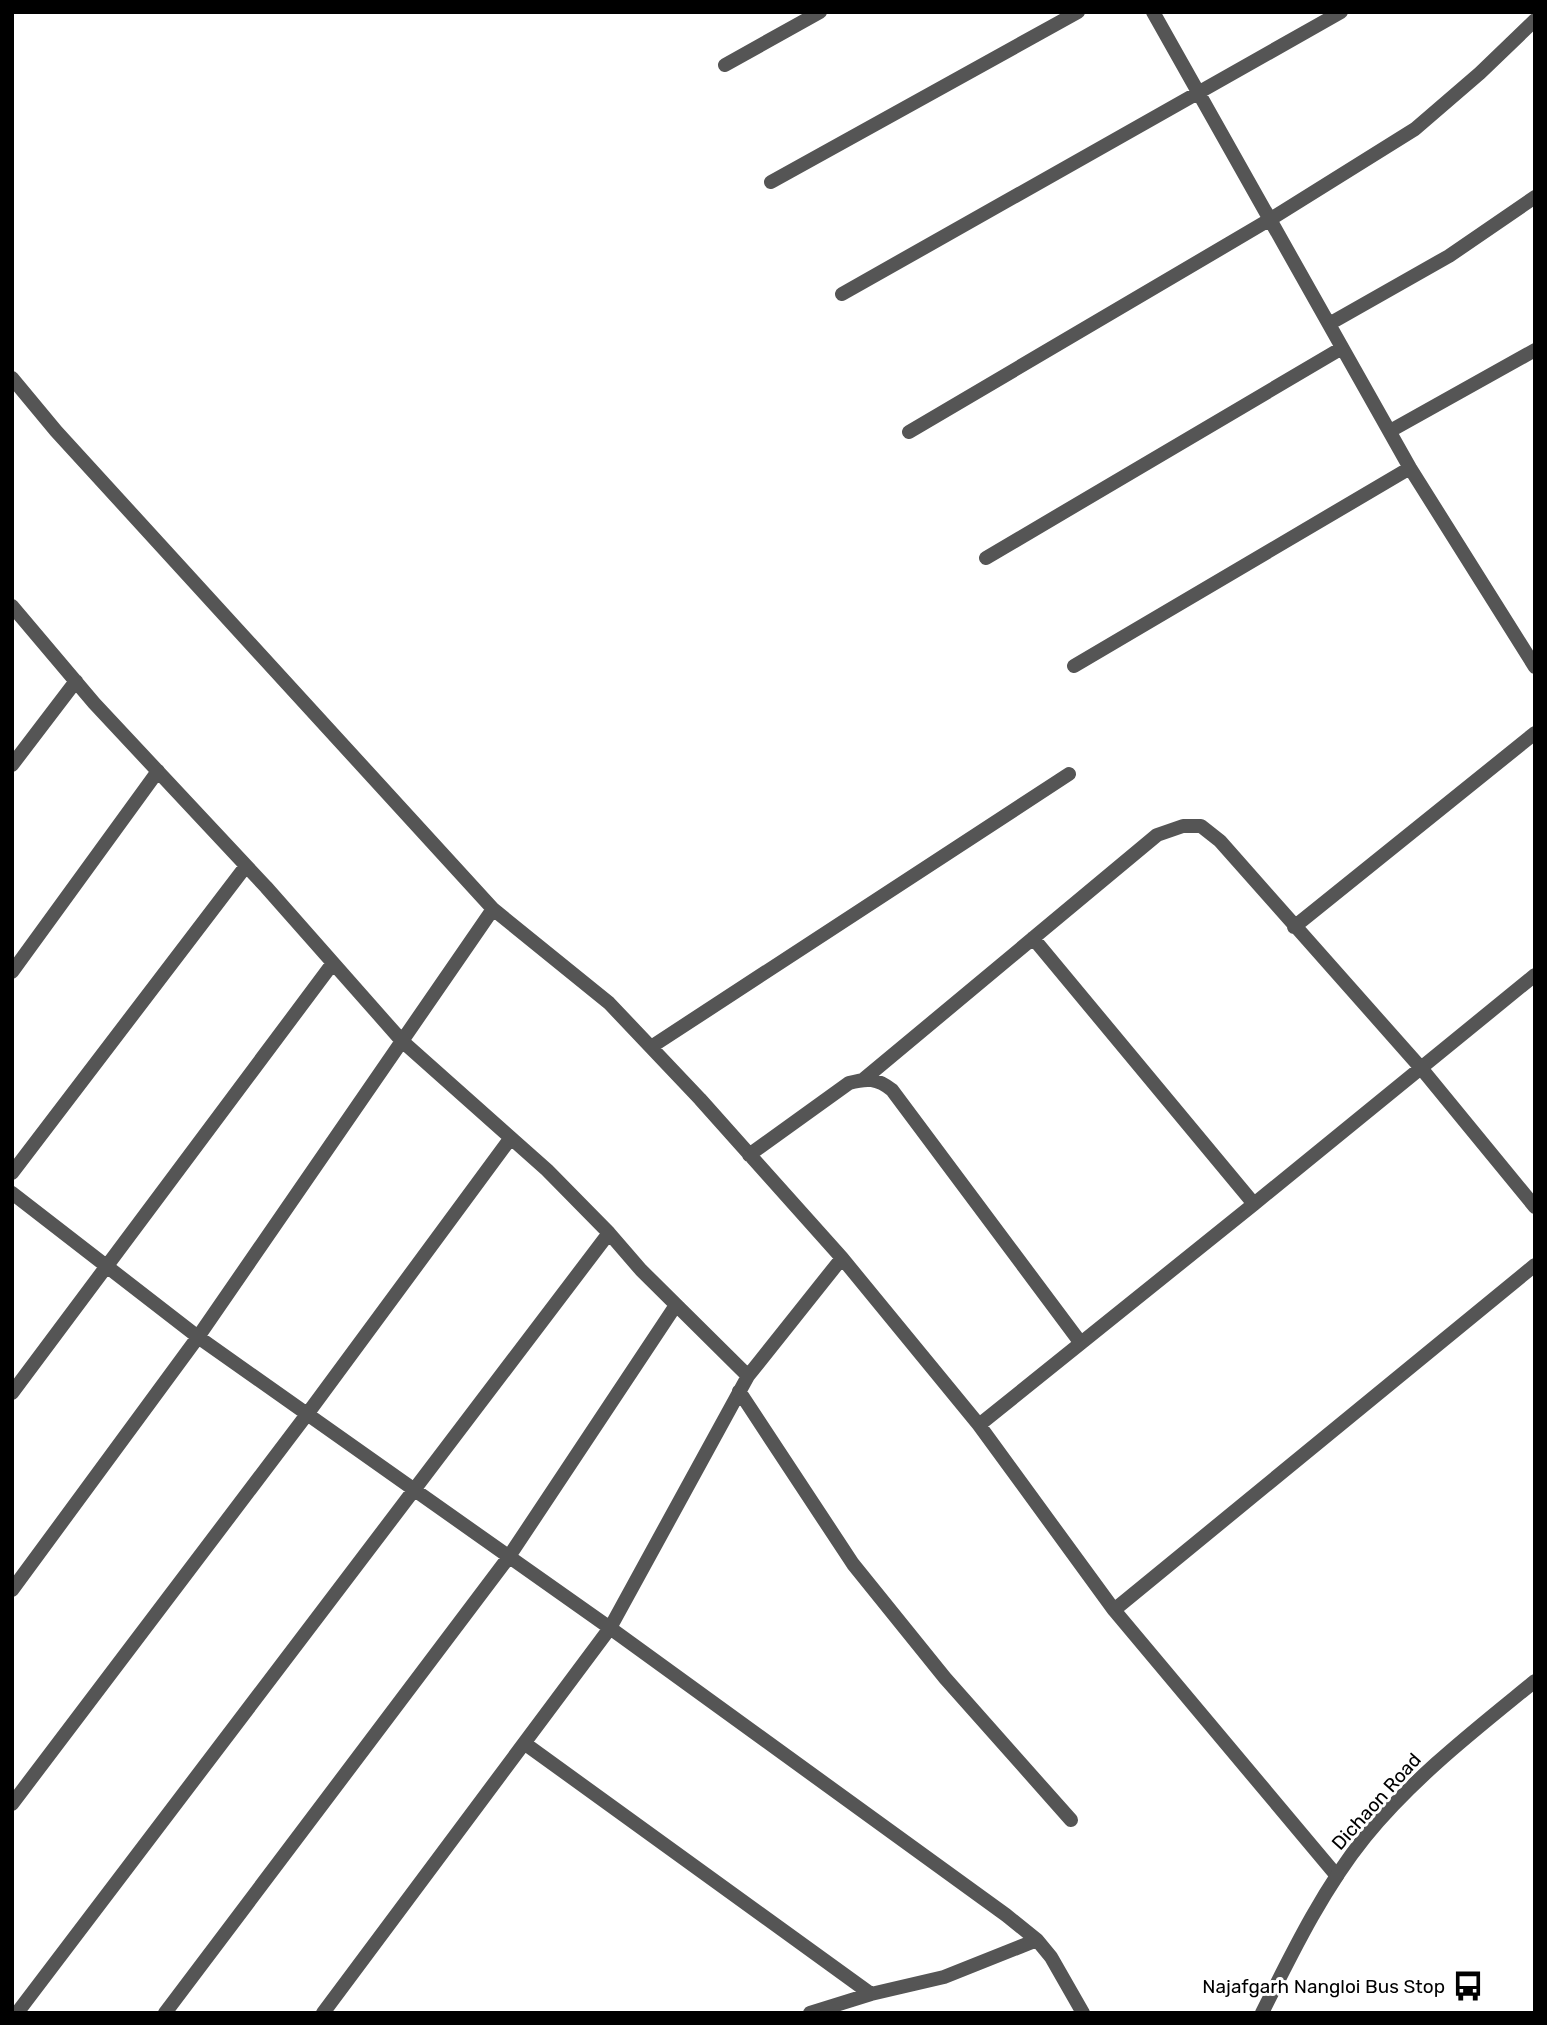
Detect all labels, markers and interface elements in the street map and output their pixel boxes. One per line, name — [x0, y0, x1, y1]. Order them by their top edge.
street label: Dichaon Road — [1327, 1748, 1426, 1854]
bus stop icon: Najafgarh Nangloi Bus Stop — [1451, 1969, 1485, 2003]
place label: Najafgarh Nangloi Bus Stop — [1202, 1975, 1445, 1998]

